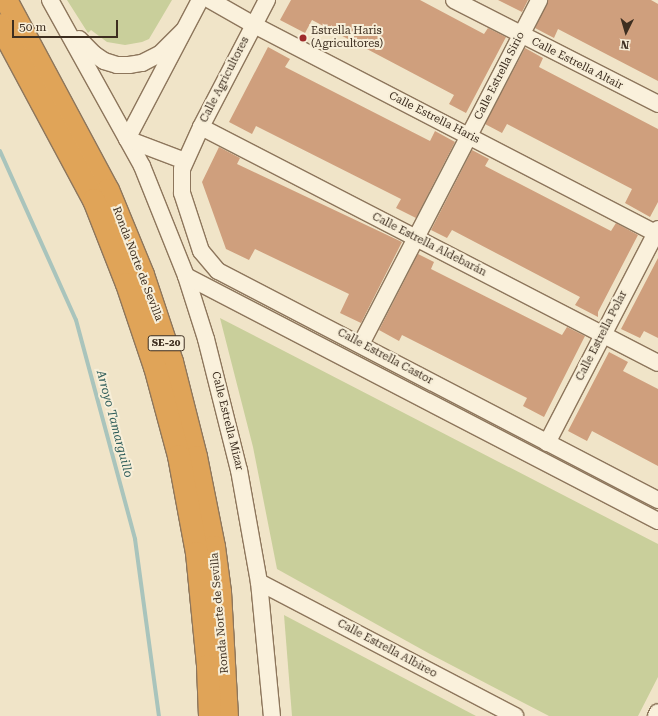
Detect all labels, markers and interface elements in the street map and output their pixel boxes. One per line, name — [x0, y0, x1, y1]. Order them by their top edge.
scale bar — [14, 12, 120, 38]
north arrow — [606, 12, 646, 52]
text: 50 m — [19, 20, 46, 34]
place label: Estrella Haris (Agricultores) — [311, 25, 383, 51]
street label: Calle Estrella Sirio — [472, 30, 528, 122]
marker: Estrella Haris (Agricultores) — [298, 33, 308, 43]
street label: Calle Agricultores — [198, 35, 252, 125]
street label: Calle Estrella Altair — [529, 35, 625, 93]
text: N — [620, 38, 630, 51]
street label: Calle Estrella Haris — [386, 89, 482, 147]
street label: Ronda Norte de Sevilla — [109, 205, 165, 323]
street label: Calle Estrella Aldebarán — [370, 210, 488, 280]
street label: Calle Estrella Polar — [574, 289, 630, 383]
street label: Calle Estrella Castor — [335, 326, 435, 388]
road number: SE-20 — [147, 335, 185, 351]
water label: Arroyo Tamarguillo — [93, 369, 135, 479]
street label: Calle Estrella Mizar — [208, 370, 246, 472]
street label: Ronda Norte de Sevilla — [208, 552, 232, 674]
street label: Calle Estrella Albireo — [335, 617, 439, 681]

